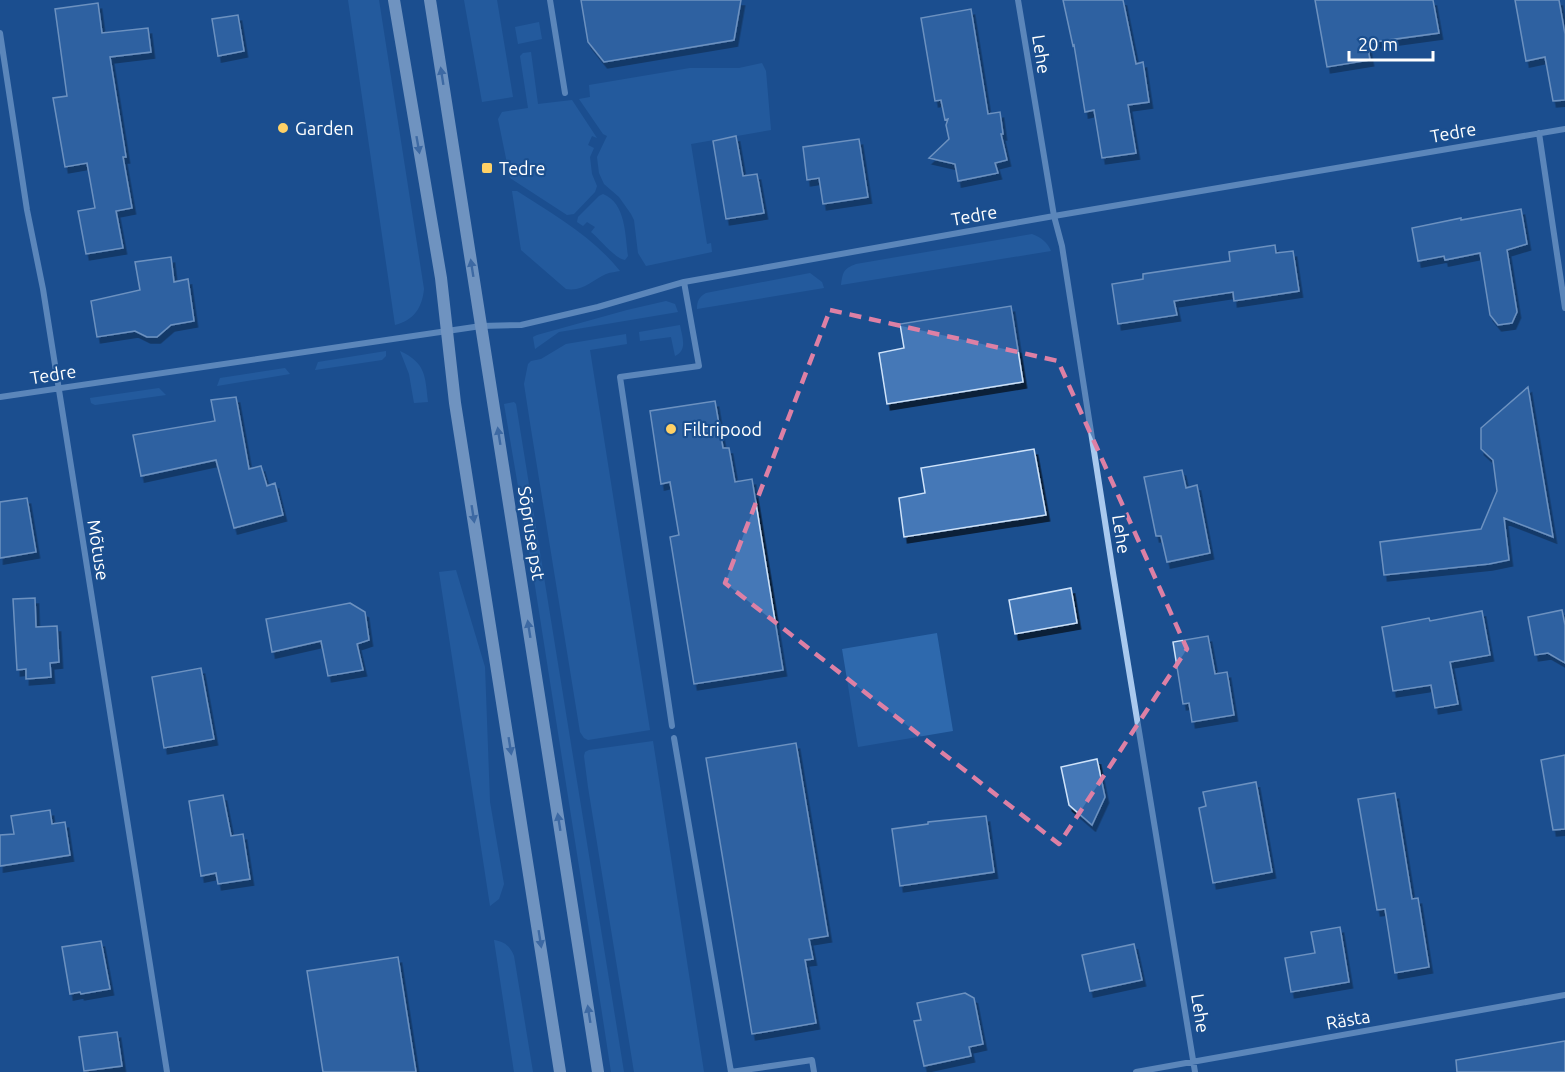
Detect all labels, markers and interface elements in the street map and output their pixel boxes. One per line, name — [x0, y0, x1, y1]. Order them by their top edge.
scale bar — [1349, 24, 1433, 62]
street label: Lehe — [1029, 33, 1055, 75]
text: 20 m — [1358, 34, 1398, 54]
one-way arrow — [437, 66, 446, 85]
place label: Garden — [295, 118, 354, 138]
street label: Tedre — [1428, 118, 1478, 146]
marker: Garden — [276, 121, 290, 135]
one-way arrow — [413, 136, 422, 155]
place label: Tedre — [499, 158, 545, 178]
marker: Tedre — [480, 161, 494, 175]
street label: Tedre — [949, 201, 999, 229]
one-way arrow — [468, 259, 477, 278]
street label: Tedre — [29, 360, 77, 388]
place label: Filtripood — [683, 419, 762, 439]
marker: Filtripood — [664, 422, 678, 436]
one-way arrow — [494, 427, 503, 446]
street label: Sõpruse pst — [515, 485, 549, 581]
one-way arrow — [469, 504, 478, 523]
street label: Lehe — [1109, 513, 1135, 555]
street label: Mõtuse — [84, 518, 114, 582]
one-way arrow — [524, 619, 533, 638]
one-way arrow — [506, 737, 515, 756]
one-way arrow — [554, 812, 563, 831]
one-way arrow — [536, 929, 545, 948]
street label: Lehe — [1188, 992, 1214, 1034]
one-way arrow — [584, 1005, 593, 1024]
street label: Rästa — [1324, 1005, 1372, 1033]

